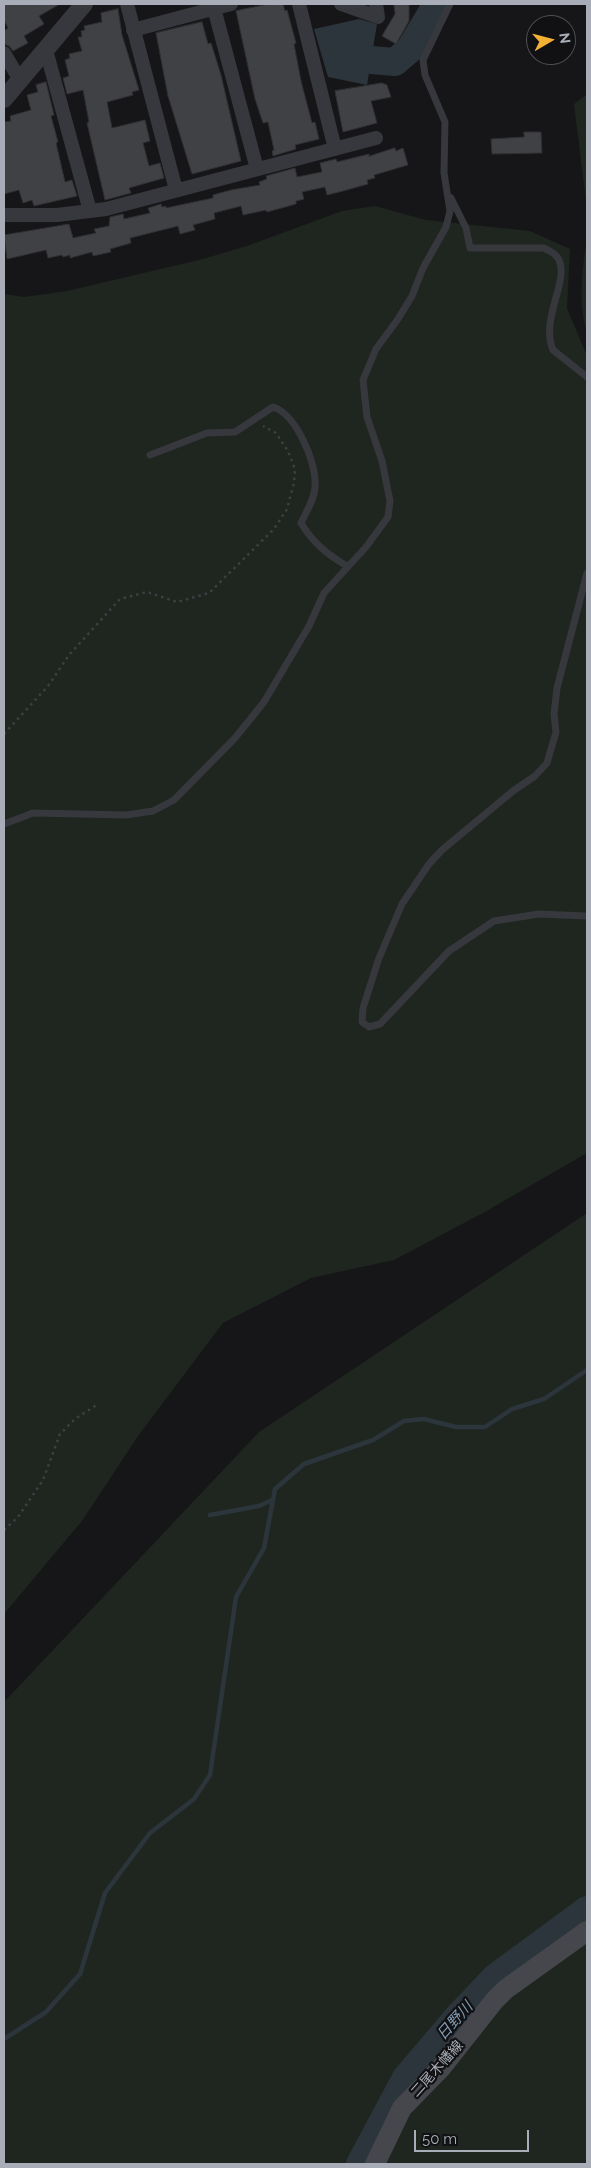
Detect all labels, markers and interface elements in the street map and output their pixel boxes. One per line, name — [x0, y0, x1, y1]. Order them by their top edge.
north arrow — [526, 15, 576, 65]
text: N — [556, 32, 574, 44]
water label: 日野川 — [433, 1998, 477, 2044]
street label: 二尾木幡線 — [407, 2037, 467, 2101]
scale bar — [416, 2120, 531, 2152]
text: 50 m — [422, 2130, 457, 2148]

